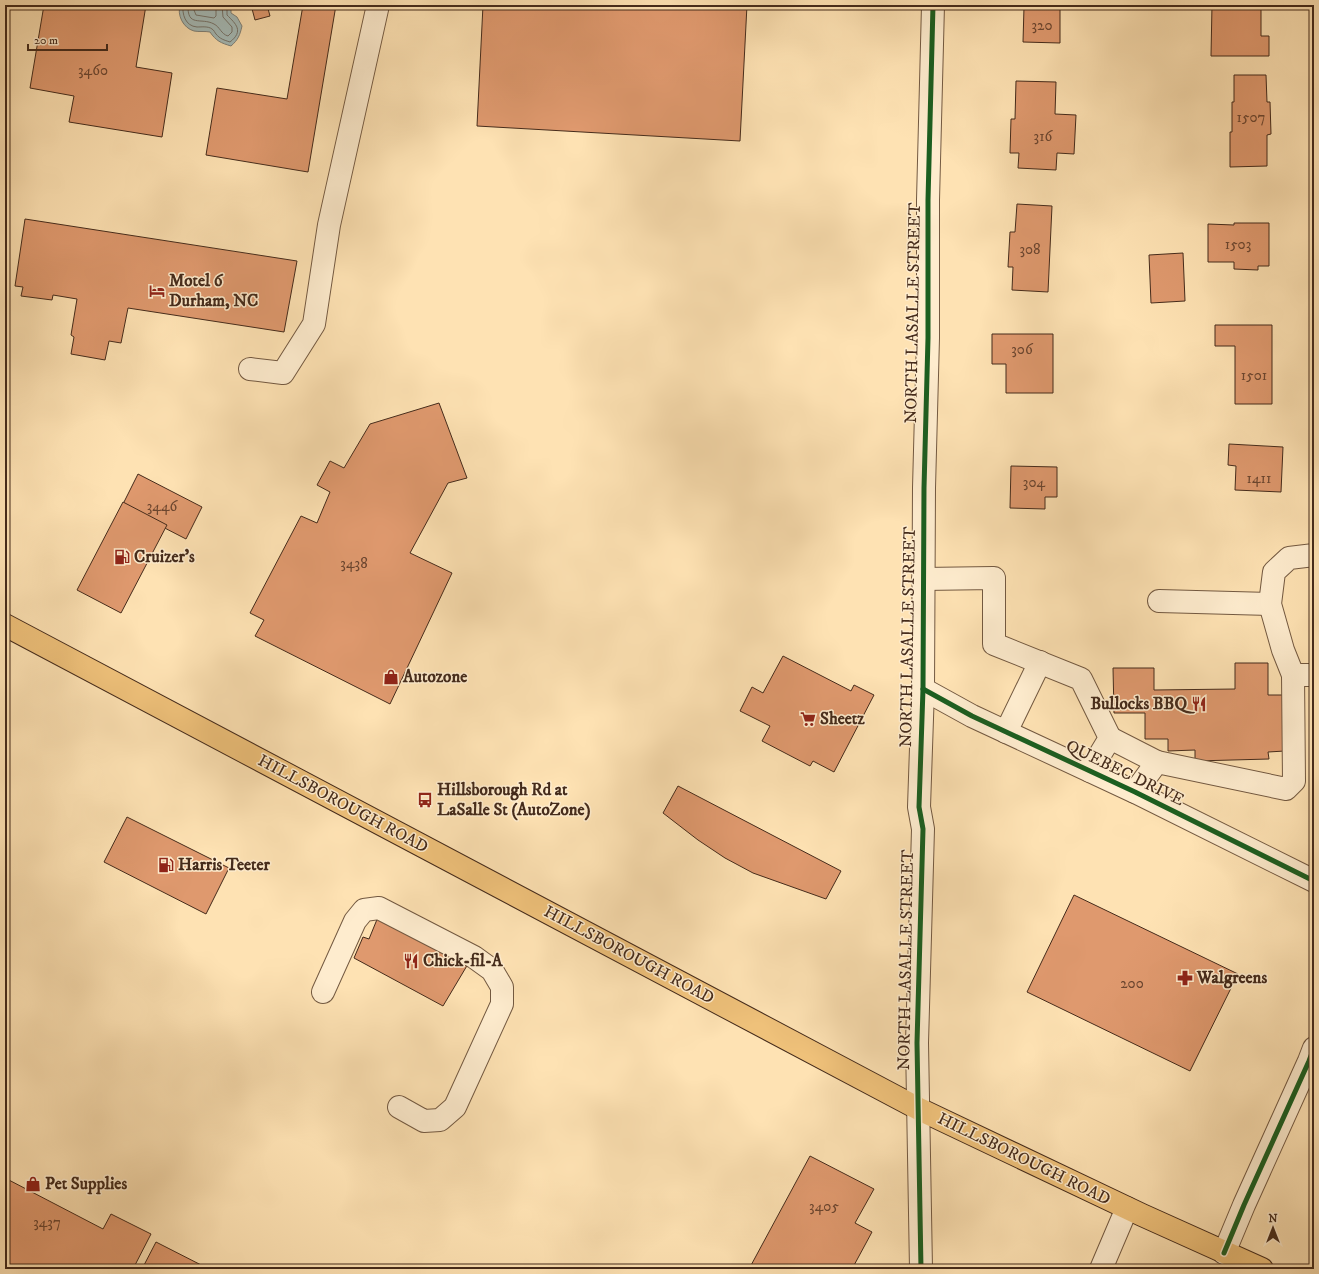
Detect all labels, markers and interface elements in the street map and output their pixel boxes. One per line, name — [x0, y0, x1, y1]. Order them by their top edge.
house number: 320 — [1031, 16, 1053, 35]
scale bar — [28, 26, 107, 52]
text: 20 m — [34, 33, 58, 48]
house number: 3460 — [78, 61, 108, 80]
house number: 1507 — [1237, 108, 1266, 127]
house number: 316 — [1034, 127, 1054, 146]
street label: NORTH LASALLE STREET — [900, 202, 926, 424]
house number: 1503 — [1225, 235, 1251, 254]
house number: 308 — [1019, 240, 1041, 259]
place label: Motel 6 Durham, NC — [169, 270, 258, 312]
hotel icon: Motel 6 Durham, NC — [148, 282, 166, 300]
house number: 306 — [1011, 340, 1034, 359]
house number: 1501 — [1241, 366, 1267, 385]
house number: 1411 — [1246, 469, 1272, 488]
house number: 304 — [1023, 473, 1045, 492]
house number: 3446 — [147, 497, 179, 516]
street label: NORTH LASALLE STREET — [895, 526, 921, 748]
place label: Cruizer's — [134, 546, 195, 568]
fuel station icon: Cruizer's — [113, 548, 131, 566]
house number: 3438 — [340, 554, 368, 573]
place label: Autozone — [402, 666, 467, 688]
shop icon: Autozone — [382, 668, 400, 686]
place label: Bullocks BBQ — [1090, 693, 1195, 715]
restaurant icon: Bullocks BBQ — [1190, 695, 1208, 713]
place label: Sheetz — [820, 708, 865, 730]
supermarket icon: Sheetz — [799, 710, 817, 728]
street label: QUEBEC DRIVE — [1062, 735, 1188, 811]
street label: HILLSBOROUGH ROAD — [254, 750, 432, 858]
place label: Hillsborough Rd at LaSalle St (AutoZone) — [437, 779, 591, 821]
bus stop icon: Hillsborough Rd at LaSalle St (AutoZone) — [416, 791, 434, 809]
street label: NORTH LASALLE STREET — [893, 849, 919, 1071]
place label: Harris Teeter — [178, 854, 271, 876]
fuel station icon: Harris Teeter — [157, 856, 175, 874]
street label: HILLSBOROUGH ROAD — [540, 901, 718, 1009]
place label: Chick-fil-A — [423, 950, 504, 972]
restaurant icon: Chick-fil-A — [402, 952, 420, 970]
place label: Walgreens — [1196, 967, 1267, 989]
pharmacy icon: Walgreens — [1176, 969, 1194, 987]
house number: 200 — [1120, 974, 1144, 993]
street label: HILLSBOROUGH ROAD — [934, 1108, 1114, 1210]
place label: Pet Supplies — [45, 1173, 127, 1195]
shop icon: Pet Supplies — [24, 1175, 42, 1193]
house number: 3405 — [809, 1197, 839, 1216]
north arrow — [1253, 1208, 1293, 1248]
text: N — [1268, 1212, 1278, 1226]
house number: 3437 — [33, 1213, 61, 1232]

